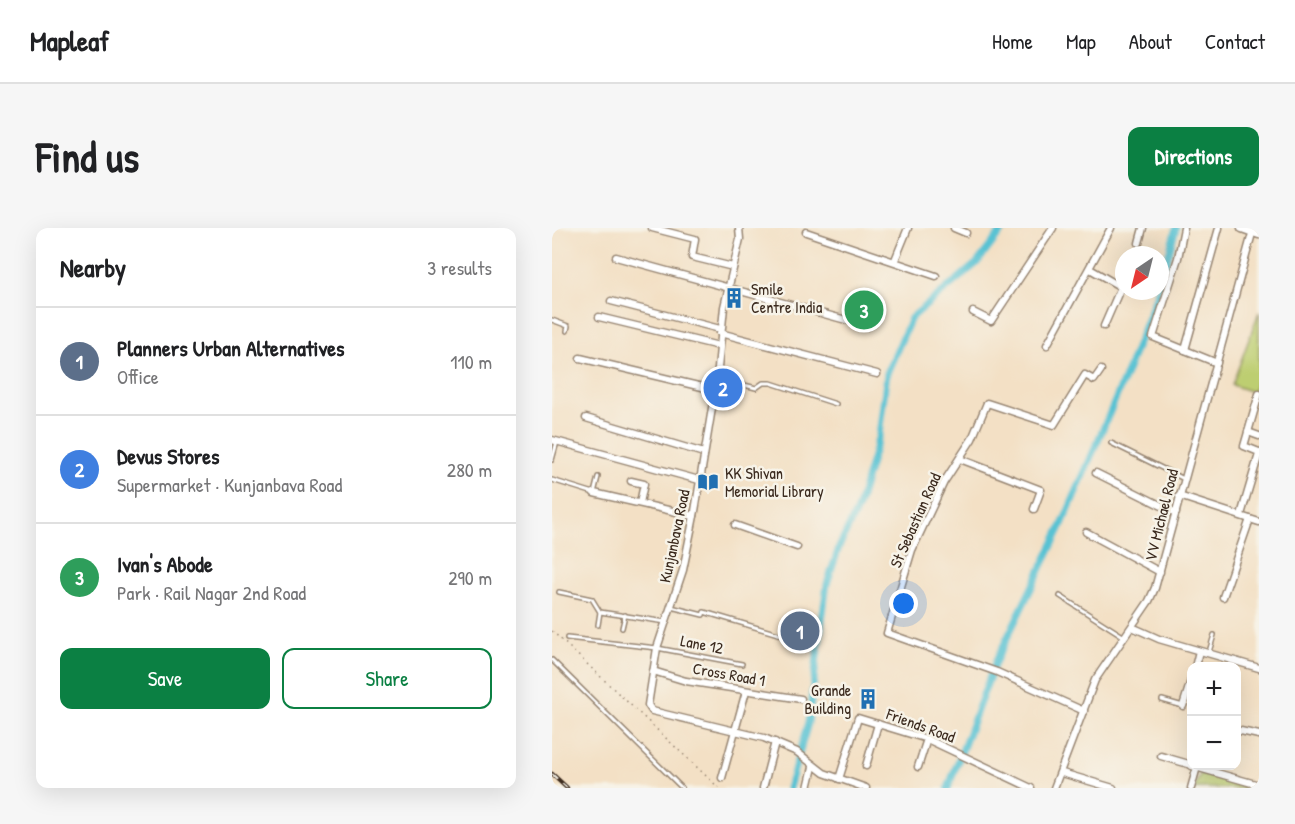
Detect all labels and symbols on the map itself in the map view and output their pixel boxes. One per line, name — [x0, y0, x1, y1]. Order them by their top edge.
north arrow — [1115, 246, 1169, 300]
place label: Smile Centre India — [751, 278, 822, 318]
building icon: Smile Centre India — [722, 286, 746, 310]
pin: 3 — [844, 288, 884, 332]
pin: 2 — [704, 366, 742, 410]
place label: KK Shivan Memorial Library — [725, 462, 824, 502]
street label: VV Michael Road — [1139, 466, 1183, 564]
street label: St Sebastian Road — [884, 469, 946, 571]
library icon: KK Shivan Memorial Library — [696, 470, 720, 494]
street label: Kunjanbava Road — [653, 487, 695, 585]
your location — [889, 589, 918, 618]
pin: 1 — [780, 608, 820, 654]
street label: Lane 12 — [679, 629, 726, 659]
street label: Cross Road 1 — [691, 657, 767, 691]
place label: Grande Building — [804, 679, 852, 719]
building icon: Grande Building — [856, 687, 880, 711]
street label: Friends Road — [883, 702, 958, 748]

